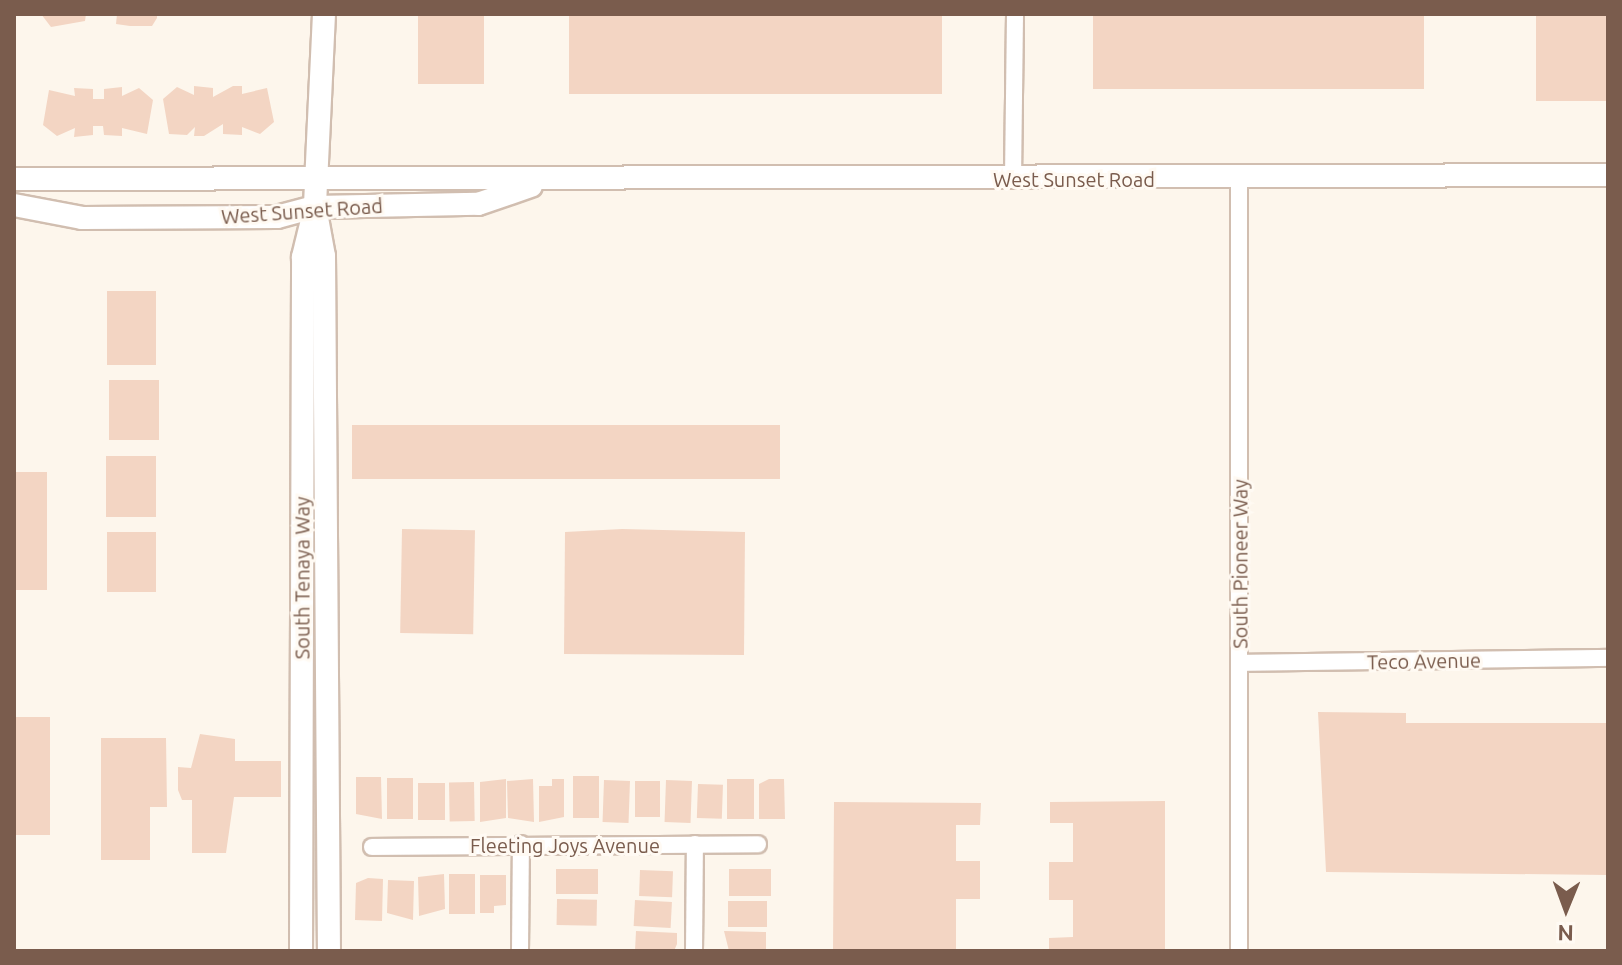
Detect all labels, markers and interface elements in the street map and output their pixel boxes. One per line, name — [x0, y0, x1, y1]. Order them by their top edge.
street label: West Sunset Road — [993, 167, 1155, 191]
street label: West Sunset Road — [220, 193, 384, 229]
street label: South Pioneer Way — [1228, 479, 1252, 649]
street label: South Tenaya Way — [290, 497, 314, 659]
street label: Teco Avenue — [1367, 648, 1481, 674]
street label: Fleeting Joys Avenue — [470, 833, 660, 857]
north arrow — [1526, 869, 1606, 949]
text: N — [1557, 921, 1574, 946]

